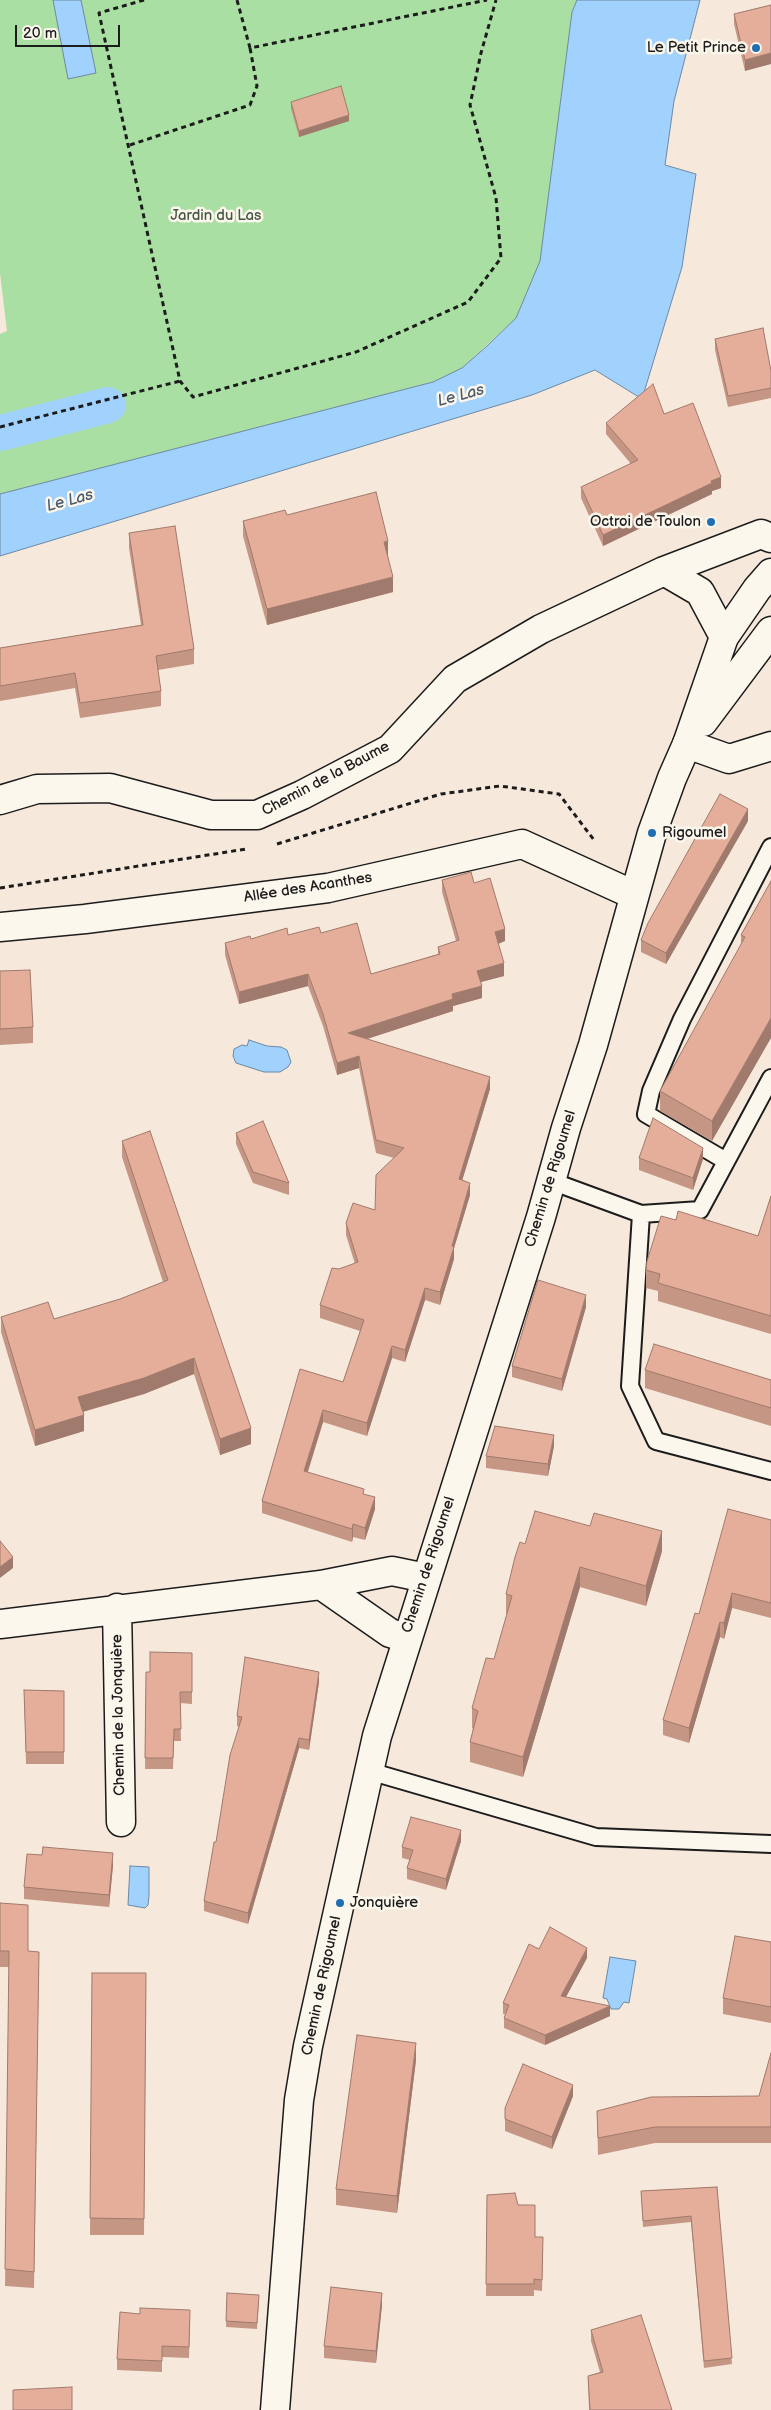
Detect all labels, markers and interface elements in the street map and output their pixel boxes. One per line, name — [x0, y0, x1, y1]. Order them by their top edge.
scale bar — [18, 15, 122, 47]
text: 20 m — [23, 24, 57, 43]
place label: Le Petit Prince — [647, 39, 746, 57]
marker: Le Petit Prince — [750, 42, 762, 54]
park label: Jardin du Las — [171, 207, 261, 225]
water label: Le Las — [436, 381, 486, 411]
water label: Le Las — [45, 486, 95, 516]
place label: Octroi de Toulon — [590, 513, 701, 531]
marker: Octroi de Toulon — [705, 516, 717, 528]
street label: Chemin de la Baume — [259, 738, 393, 820]
place label: Rigoumel — [662, 824, 726, 842]
marker: Rigoumel — [646, 827, 658, 839]
street label: Allée des Acanthes — [243, 869, 373, 907]
street label: Chemin de Rigoumel — [522, 1108, 580, 1250]
street label: Chemin de Rigoumel — [398, 1495, 460, 1635]
street label: Chemin de la Jonquière — [109, 1634, 129, 1796]
place label: Jonquière — [350, 1894, 418, 1912]
marker: Jonquière — [334, 1897, 346, 1909]
street label: Chemin de Rigoumel — [298, 1915, 346, 2057]

